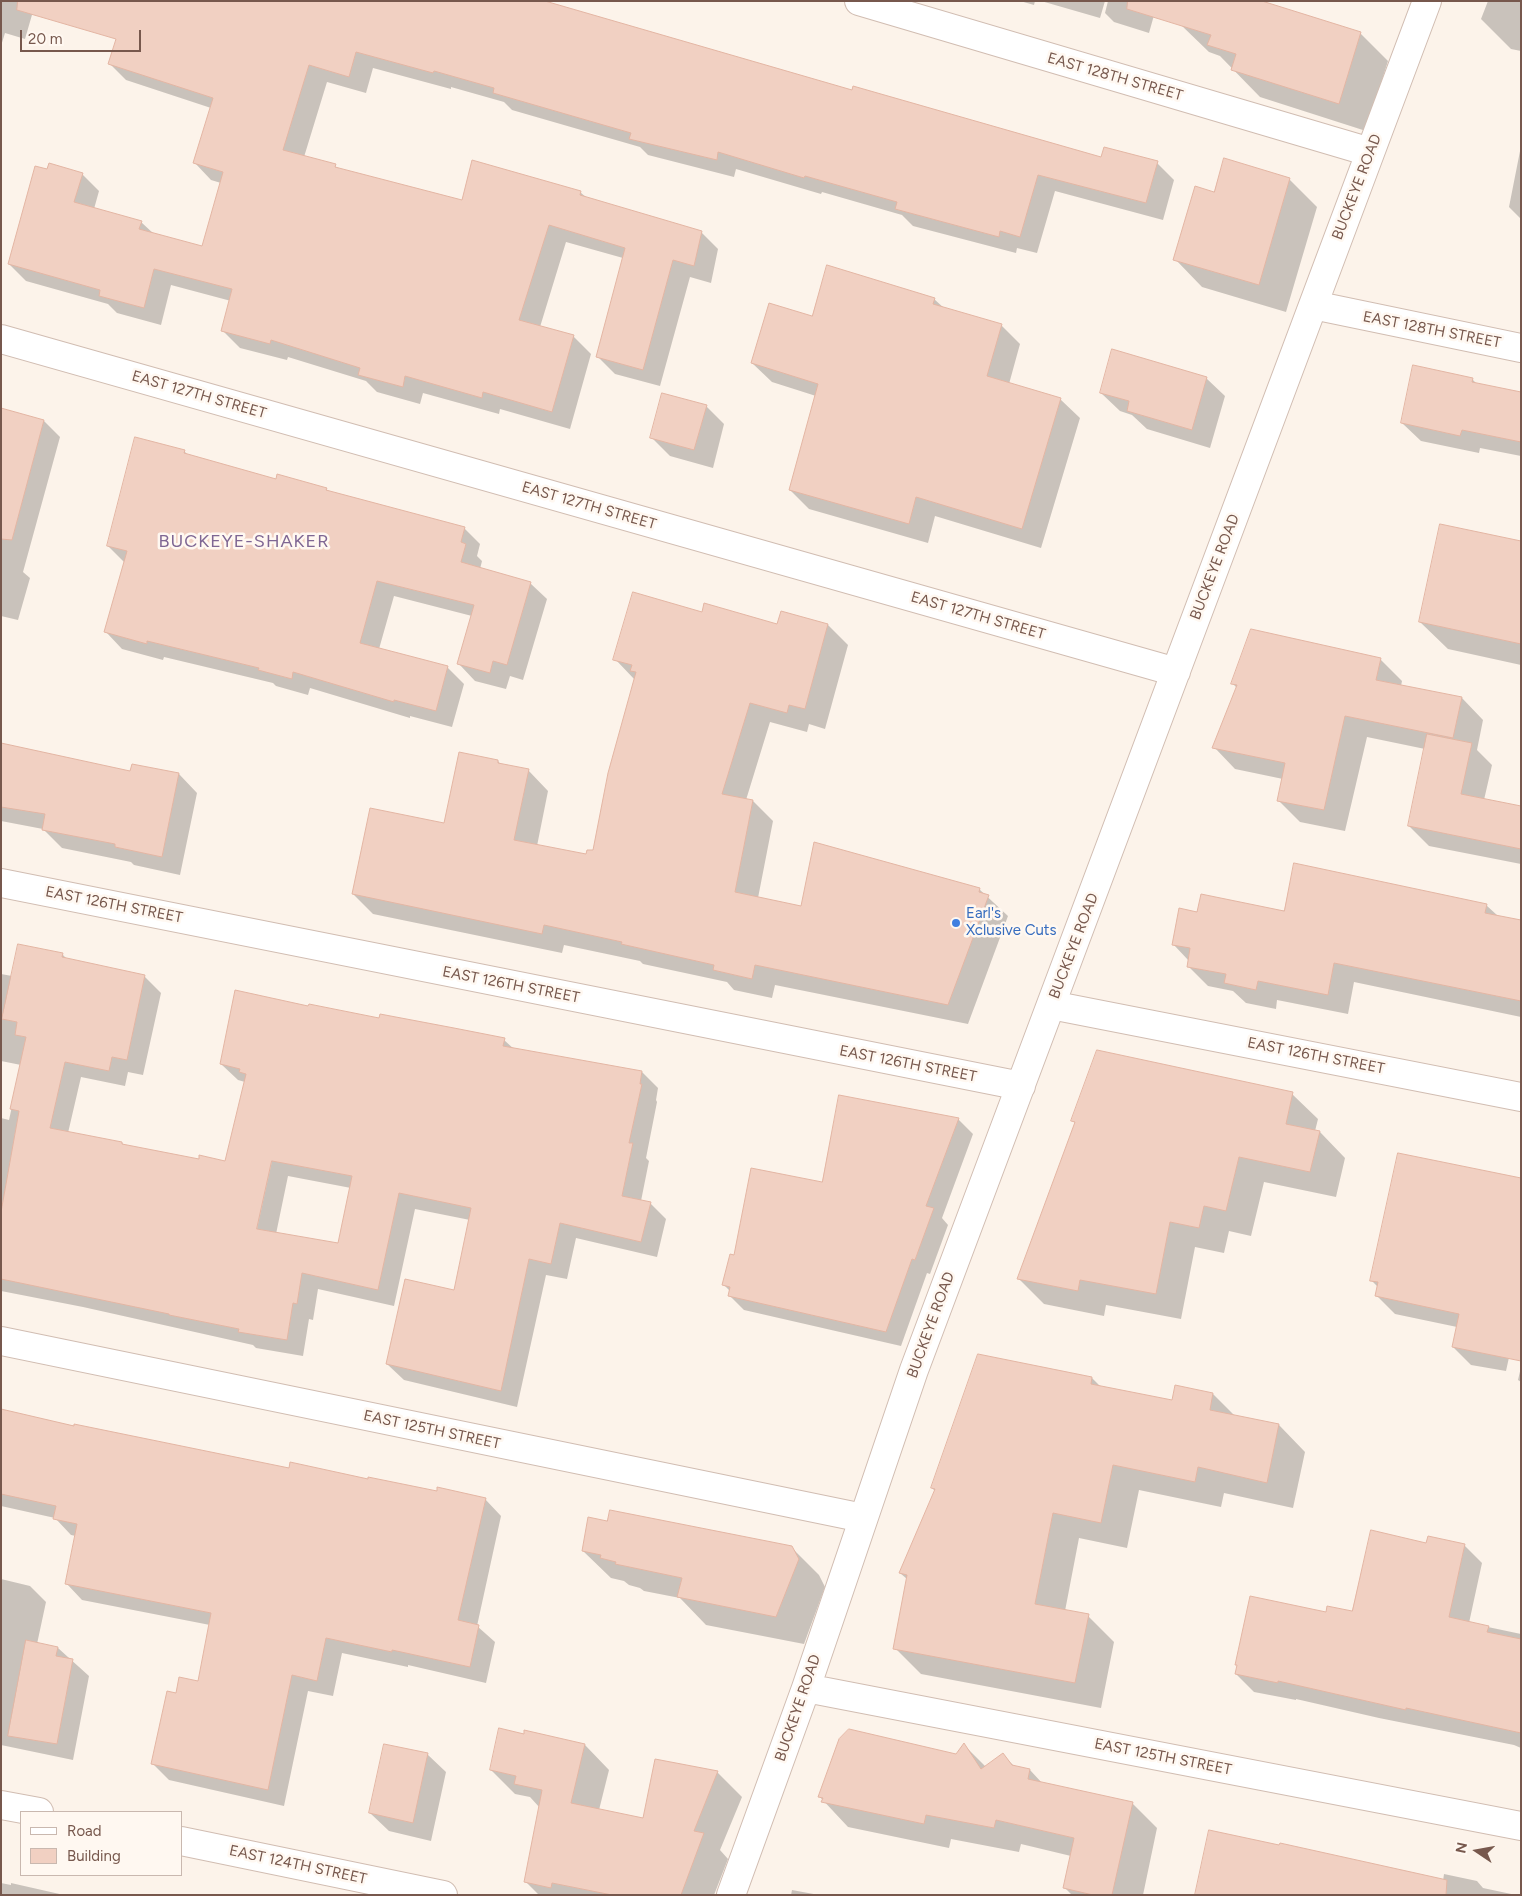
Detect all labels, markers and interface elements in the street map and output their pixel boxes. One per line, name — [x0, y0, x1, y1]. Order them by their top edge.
scale bar — [22, 20, 144, 52]
text: 20 m — [28, 30, 62, 48]
street label: EAST 128TH STREET — [1045, 49, 1185, 105]
street label: BUCKEYE ROAD — [1329, 132, 1385, 242]
street label: EAST 128TH STREET — [1361, 308, 1503, 352]
street label: EAST 127TH STREET — [130, 367, 268, 423]
street label: EAST 127TH STREET — [520, 478, 658, 534]
street label: BUCKEYE ROAD — [1187, 512, 1243, 622]
district label: BUCKEYE-SHAKER — [157, 531, 331, 553]
street label: EAST 127TH STREET — [909, 588, 1047, 644]
street label: EAST 126TH STREET — [44, 883, 184, 927]
street label: BUCKEYE ROAD — [1046, 891, 1102, 1001]
place label: Earl's Xclusive Cuts — [966, 905, 1056, 940]
marker: Earl's Xclusive Cuts — [950, 917, 962, 929]
street label: EAST 126TH STREET — [441, 963, 581, 1007]
street label: EAST 126TH STREET — [1246, 1034, 1386, 1078]
street label: EAST 126TH STREET — [838, 1042, 978, 1086]
street label: BUCKEYE ROAD — [903, 1269, 959, 1381]
street label: EAST 125TH STREET — [362, 1407, 502, 1453]
street label: BUCKEYE ROAD — [771, 1652, 825, 1764]
street label: EAST 125TH STREET — [1093, 1735, 1233, 1779]
legend — [20, 1811, 182, 1876]
text: Road — [67, 1822, 102, 1840]
north arrow — [1452, 1826, 1502, 1876]
text: N — [1452, 1841, 1471, 1855]
street label: EAST 124TH STREET — [228, 1842, 368, 1888]
text: Building — [67, 1847, 121, 1865]

